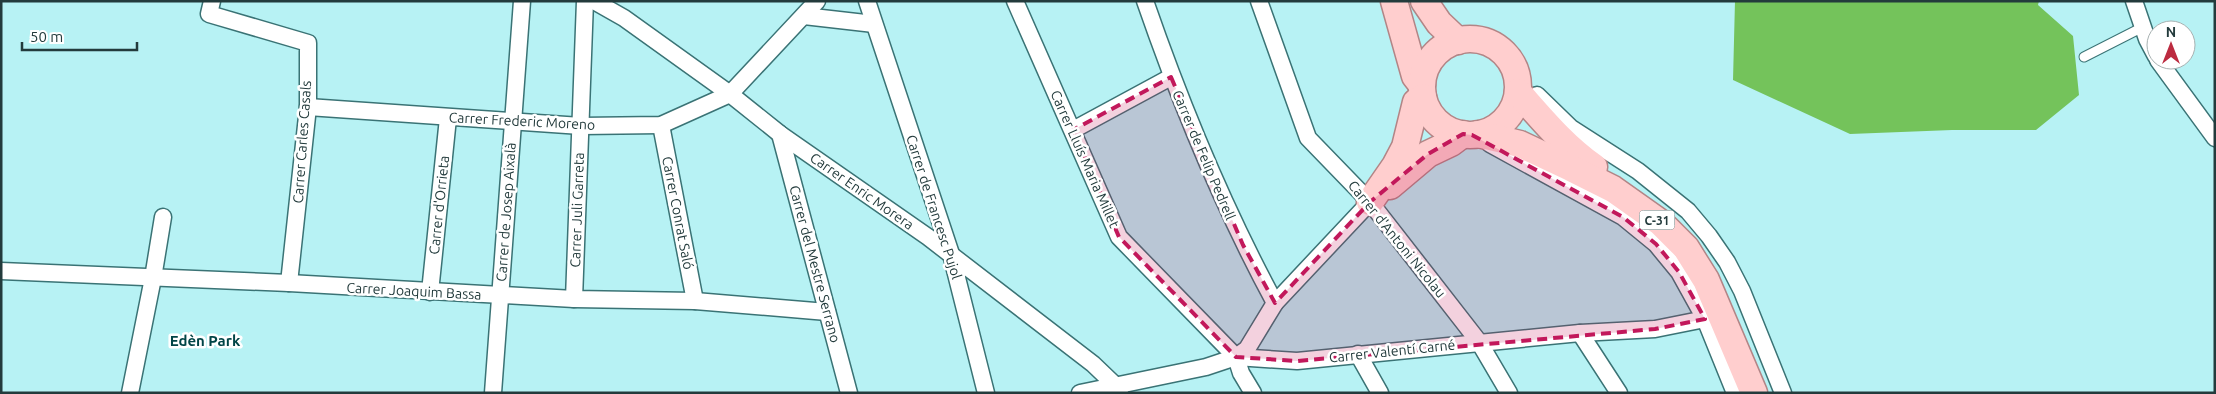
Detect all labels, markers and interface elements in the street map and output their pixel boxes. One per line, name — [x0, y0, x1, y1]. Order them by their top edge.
scale bar — [22, 20, 138, 52]
north arrow — [2146, 20, 2196, 70]
text: N — [2166, 24, 2176, 40]
text: 50 m — [30, 28, 63, 45]
street label: Carrer Carles Casals — [290, 80, 314, 204]
street label: Carrer Lluís Maria Millet — [1047, 88, 1123, 231]
street label: Carrer de Felip Pedrell — [1169, 88, 1239, 223]
street label: Carrer Frederic Moreno — [448, 109, 596, 133]
street label: Carrer de Francesc Pujol — [903, 133, 965, 282]
street label: Carrer de Josep Aixalà — [493, 142, 519, 282]
street label: Carrer Enric Morera — [807, 149, 917, 233]
street label: Carrer Juli Garreta — [567, 152, 587, 268]
street label: Carrer d'Orrieta — [426, 155, 452, 255]
street label: Carrer Conrat Saló — [659, 155, 697, 271]
street label: Carrer d'Antoni Nicolau — [1345, 177, 1449, 301]
street label: Carrer del Mestre Serrano — [786, 184, 844, 344]
road number: C-31 — [1640, 210, 1674, 230]
street label: Carrer Joaquim Bassa — [346, 279, 482, 303]
district label: Edèn Park — [170, 332, 241, 349]
street label: Carrer Valentí Carné — [1328, 336, 1456, 366]

